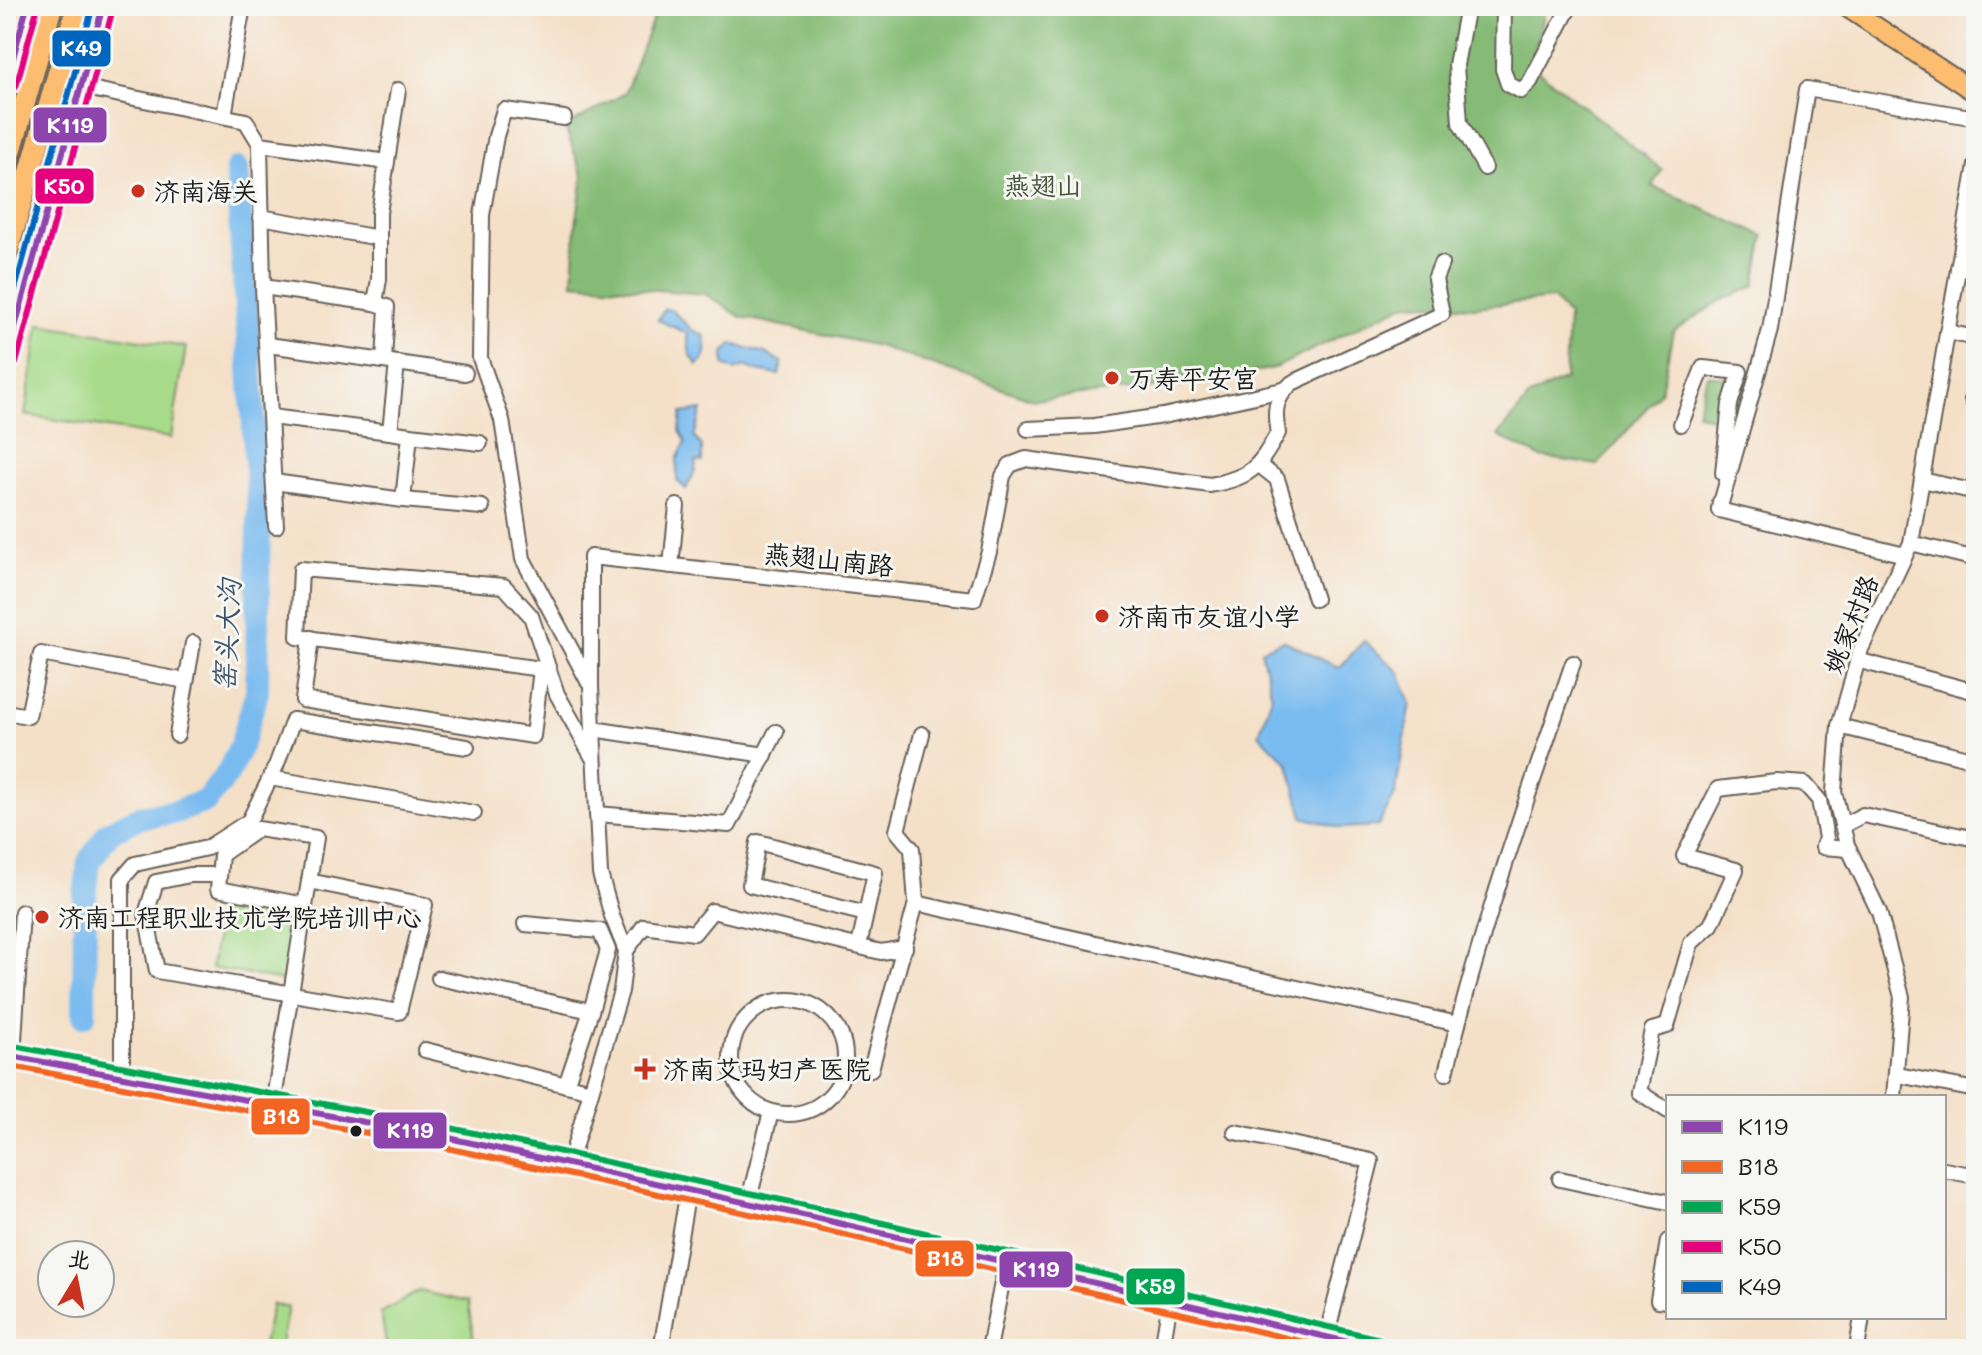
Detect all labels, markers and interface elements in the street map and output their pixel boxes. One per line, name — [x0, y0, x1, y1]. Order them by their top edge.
line badge: K49 — [51, 29, 112, 68]
text: K49 — [60, 33, 102, 62]
line badge: K119 — [32, 106, 108, 144]
text: K119 — [46, 110, 94, 139]
line badge: K50 — [34, 167, 95, 205]
park label: 燕翅山 — [1004, 168, 1082, 202]
text: K50 — [43, 171, 85, 200]
place label: 济南海关 — [154, 174, 258, 208]
marker: 济南海关 — [129, 182, 147, 200]
place label: 万寿平安宫 — [1128, 361, 1258, 395]
marker: 万寿平安宫 — [1103, 369, 1121, 387]
street label: 燕翅山南路 — [763, 535, 895, 583]
street label: 姚家村路 — [1815, 569, 1885, 679]
water label: 窑头大沟 — [205, 576, 247, 692]
place label: 济南市友谊小学 — [1118, 599, 1300, 633]
marker: 济南市友谊小学 — [1093, 607, 1111, 625]
place label: 济南工程职业技术学院培训中心 — [58, 900, 422, 934]
marker: 济南工程职业技术学院培训中心 — [33, 908, 51, 926]
place label: 济南艾玛妇产医院 — [663, 1052, 871, 1086]
marker: 济南艾玛妇产医院 — [634, 1058, 656, 1080]
legend — [1666, 1095, 1946, 1319]
line badge: B18 — [250, 1097, 311, 1136]
text: B18 — [262, 1101, 300, 1130]
text: K119 — [1738, 1110, 1788, 1141]
line badge: K119 — [372, 1111, 448, 1150]
text: K119 — [386, 1115, 434, 1144]
unlabelled marker — [348, 1123, 364, 1139]
text: B18 — [1738, 1150, 1778, 1181]
text: K59 — [1738, 1190, 1781, 1221]
text: K50 — [1738, 1230, 1782, 1261]
north arrow — [36, 1239, 116, 1319]
line badge: B18 — [914, 1239, 975, 1278]
text: 北 — [66, 1243, 93, 1275]
text: B18 — [926, 1243, 964, 1272]
line badge: K119 — [998, 1250, 1074, 1289]
text: K119 — [1012, 1254, 1060, 1283]
line badge: K59 — [1125, 1267, 1186, 1306]
text: K49 — [1738, 1270, 1781, 1301]
text: K59 — [1135, 1271, 1175, 1300]

